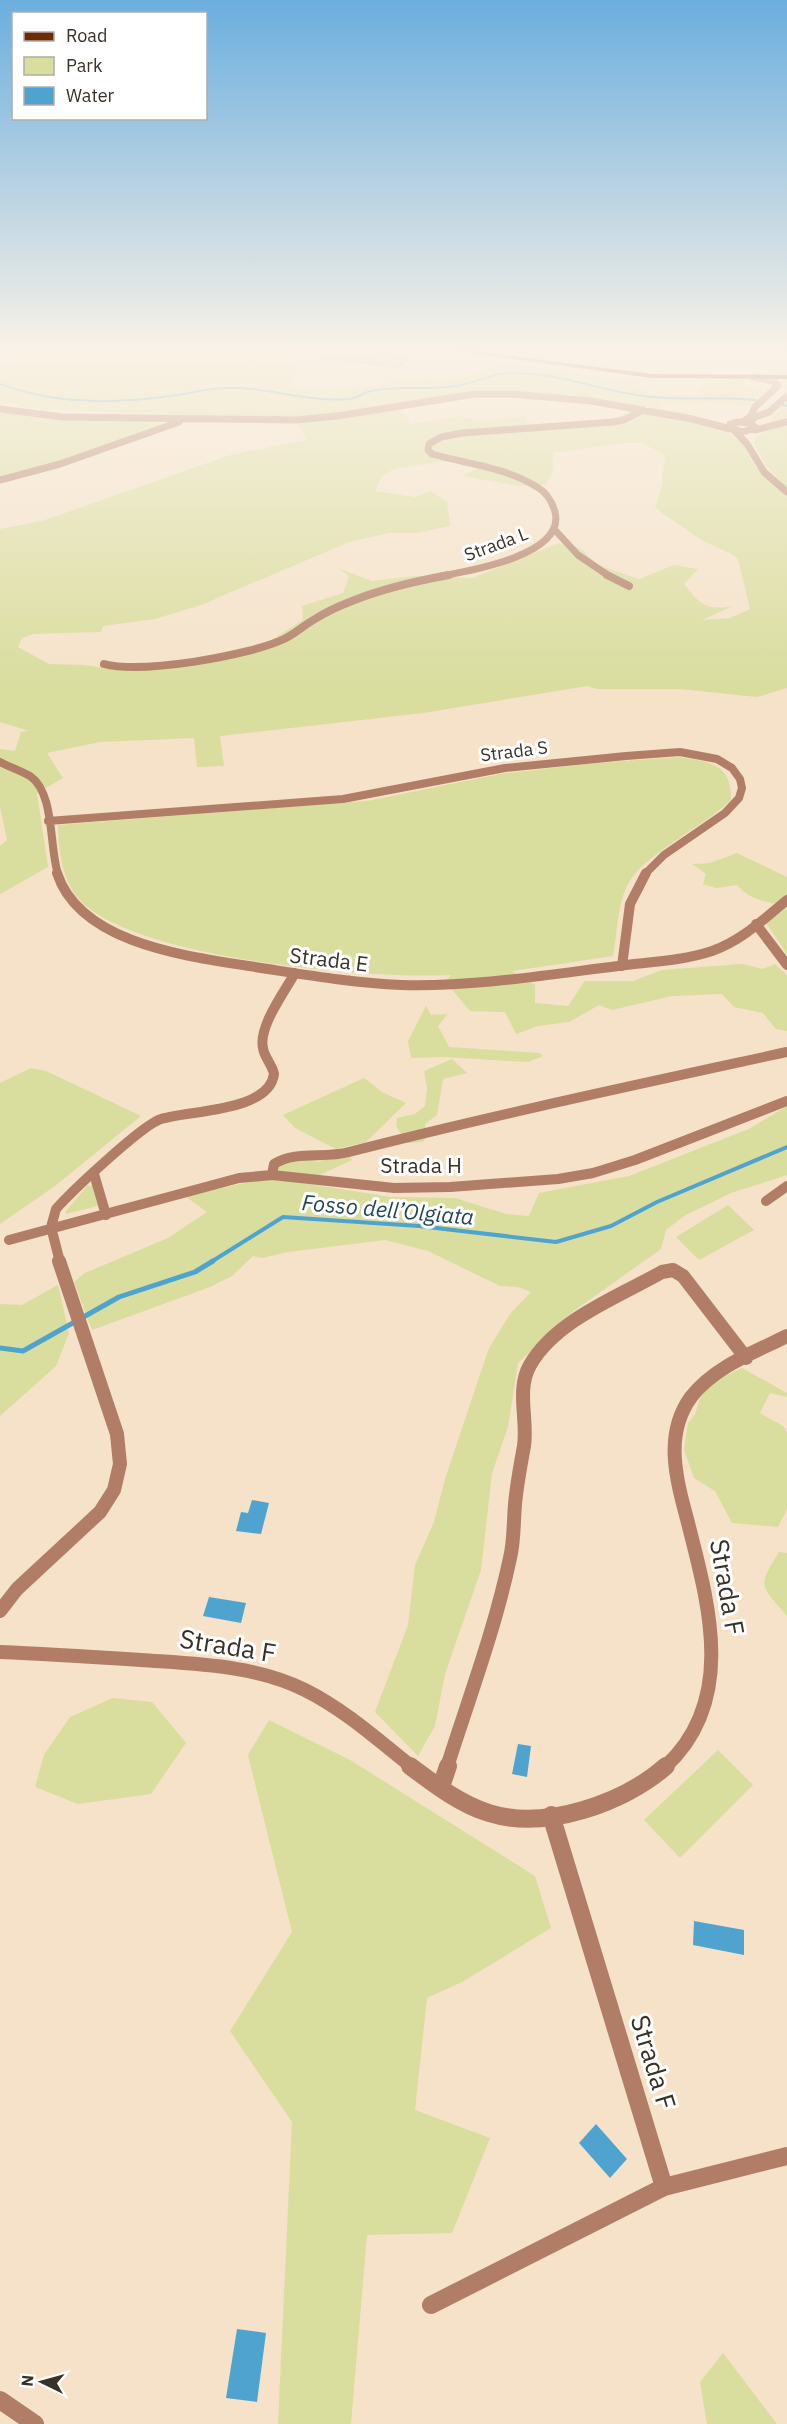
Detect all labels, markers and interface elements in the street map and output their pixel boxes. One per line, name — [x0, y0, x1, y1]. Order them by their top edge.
legend — [12, 12, 207, 120]
text: Road — [66, 24, 107, 47]
text: Park — [66, 54, 103, 77]
text: Water — [66, 84, 115, 107]
street label: Strada L — [461, 522, 531, 566]
street label: Strada S — [479, 735, 549, 767]
street label: Strada E — [288, 940, 370, 978]
street label: Strada H — [380, 1151, 462, 1179]
water label: Fosso dell’Olgiata — [301, 1187, 475, 1231]
street label: Strada F — [703, 1536, 753, 1638]
street label: Strada F — [177, 1621, 279, 1669]
street label: Strada F — [624, 2011, 684, 2113]
north arrow — [12, 2352, 72, 2412]
text: N — [17, 2374, 38, 2387]

